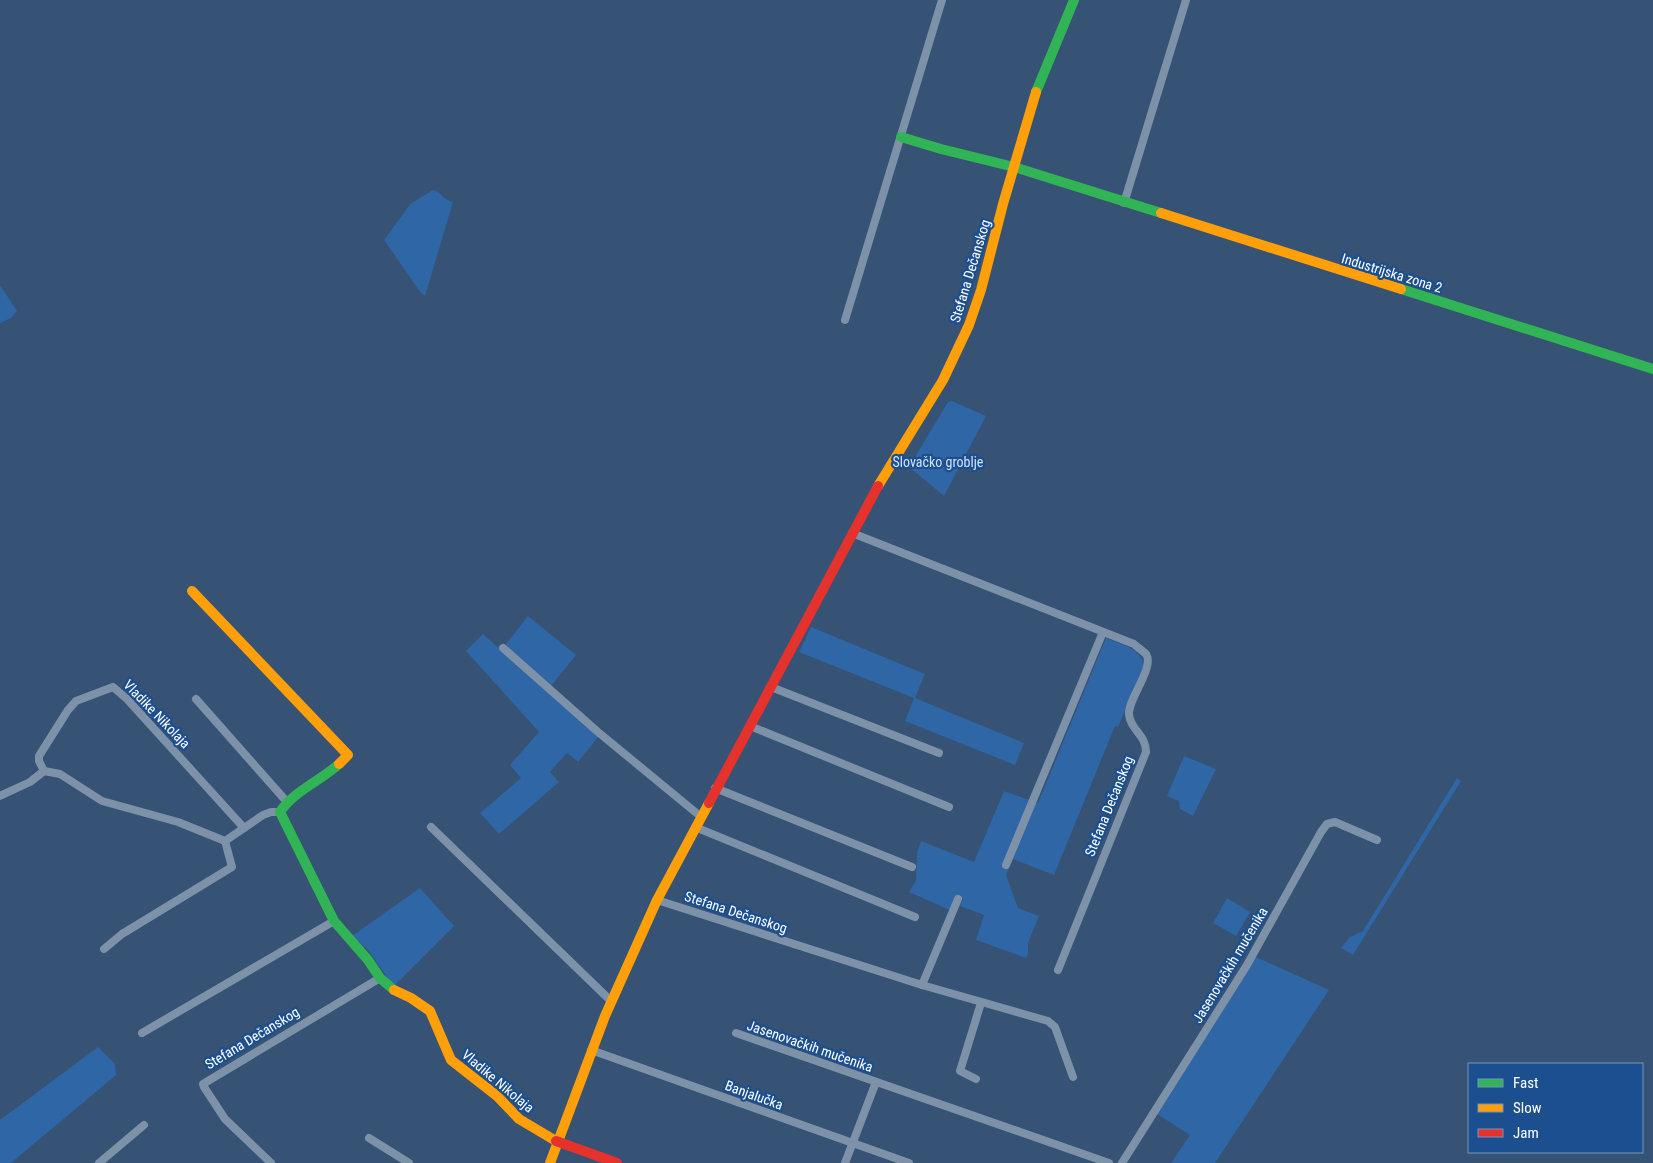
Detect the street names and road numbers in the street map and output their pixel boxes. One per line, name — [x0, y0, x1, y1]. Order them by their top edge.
street label: Stefana Dečanskog — [947, 218, 993, 324]
street label: Industrijska zona 2 — [1340, 250, 1444, 296]
street label: Vladike Nikolaja — [120, 676, 194, 752]
street label: Stefana Dečanskog — [1082, 753, 1136, 859]
street label: Stefana Dečanskog — [683, 888, 789, 936]
street label: Jasenovačkih mučenika — [1189, 904, 1271, 1026]
street label: Stefana Dečanskog — [202, 1004, 302, 1072]
street label: Jasenovačkih mučenika — [745, 1017, 875, 1075]
street label: Vladike Nikolaja — [459, 1046, 537, 1116]
street label: Banjalučka — [723, 1077, 785, 1113]

